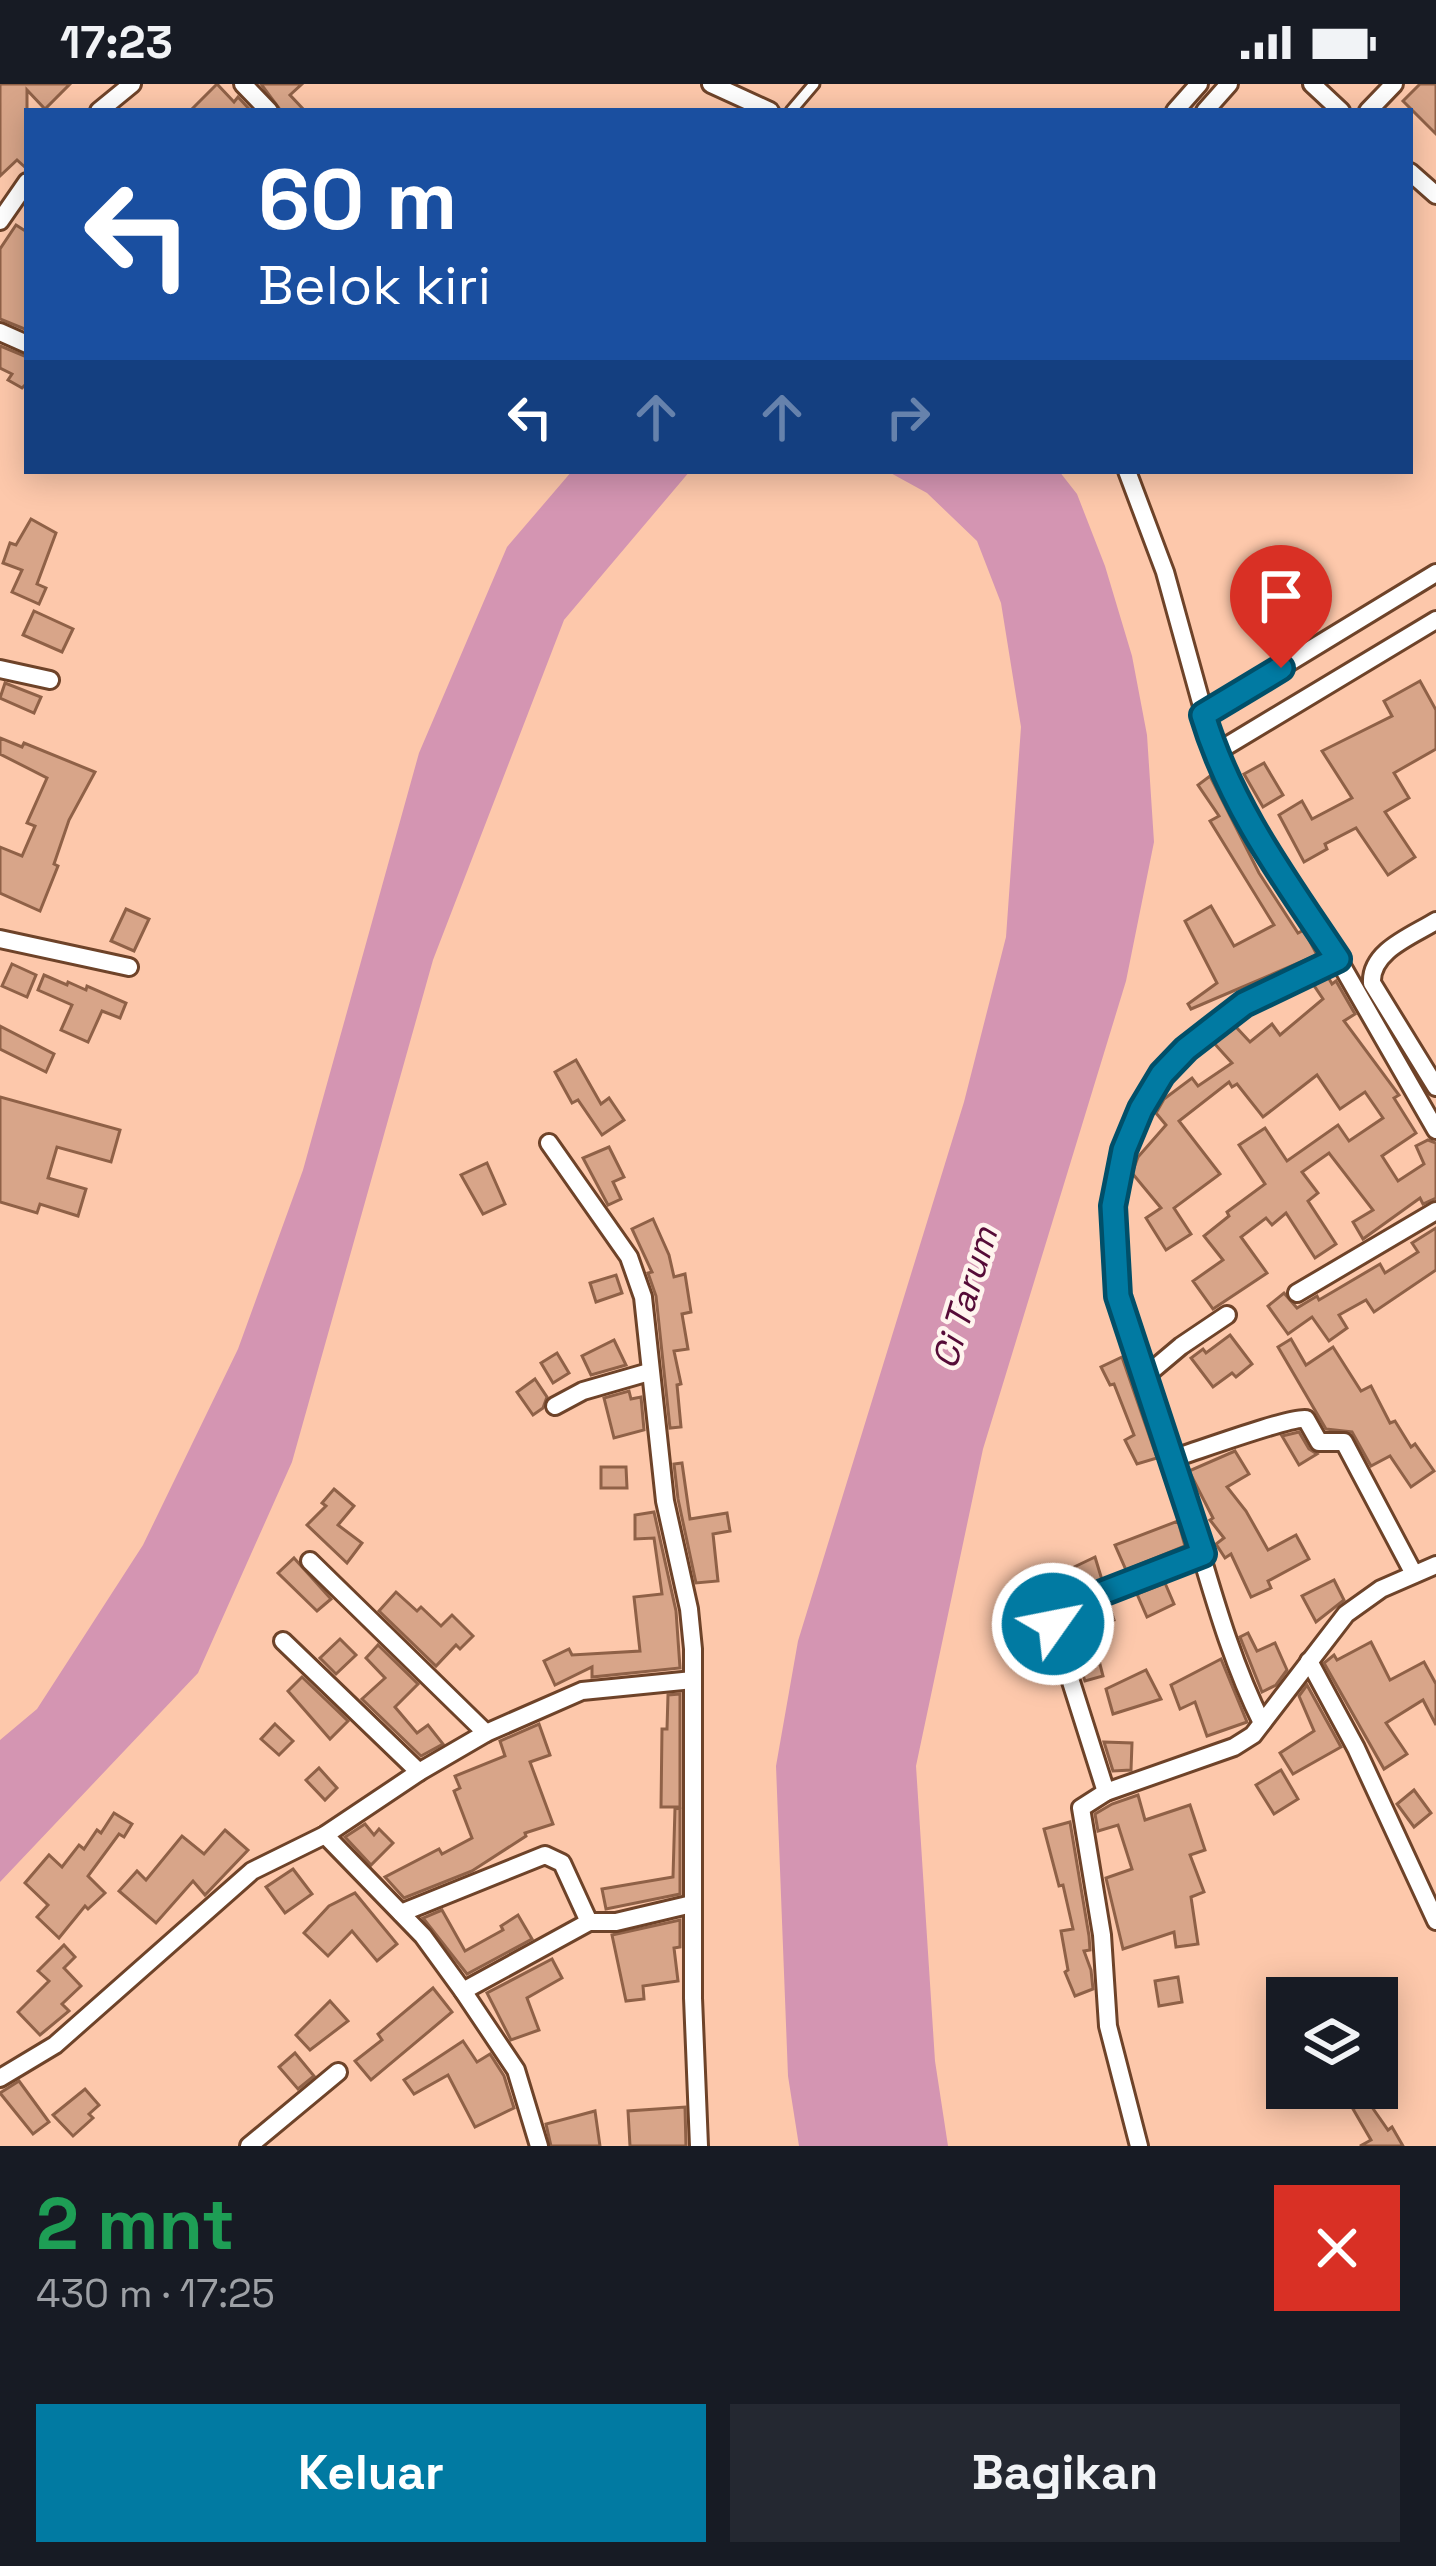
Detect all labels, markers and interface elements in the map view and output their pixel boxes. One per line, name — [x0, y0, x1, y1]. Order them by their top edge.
text: 17:23 — [60, 14, 173, 71]
text: 60 m — [258, 146, 457, 254]
icon: left — [60, 156, 216, 312]
text: Belok kiri — [258, 251, 491, 320]
icon: left — [497, 384, 563, 450]
icon: ahead — [623, 384, 689, 450]
icon: ahead — [749, 384, 815, 450]
icon: right — [875, 384, 941, 450]
pin — [1230, 545, 1332, 668]
icon: arrive — [1248, 563, 1314, 629]
water label: Ci Tarum — [922, 1221, 1009, 1374]
position arrow — [990, 1561, 1116, 1687]
map controls — [1266, 1977, 1398, 2109]
button: layers — [1266, 1977, 1398, 2109]
text: 2 mnt — [36, 2178, 235, 2270]
button: close — [1274, 2185, 1400, 2311]
text: 430 m · 17:25 — [36, 2269, 275, 2318]
button: Keluar — [36, 2404, 706, 2542]
button: Bagikan — [730, 2404, 1400, 2542]

